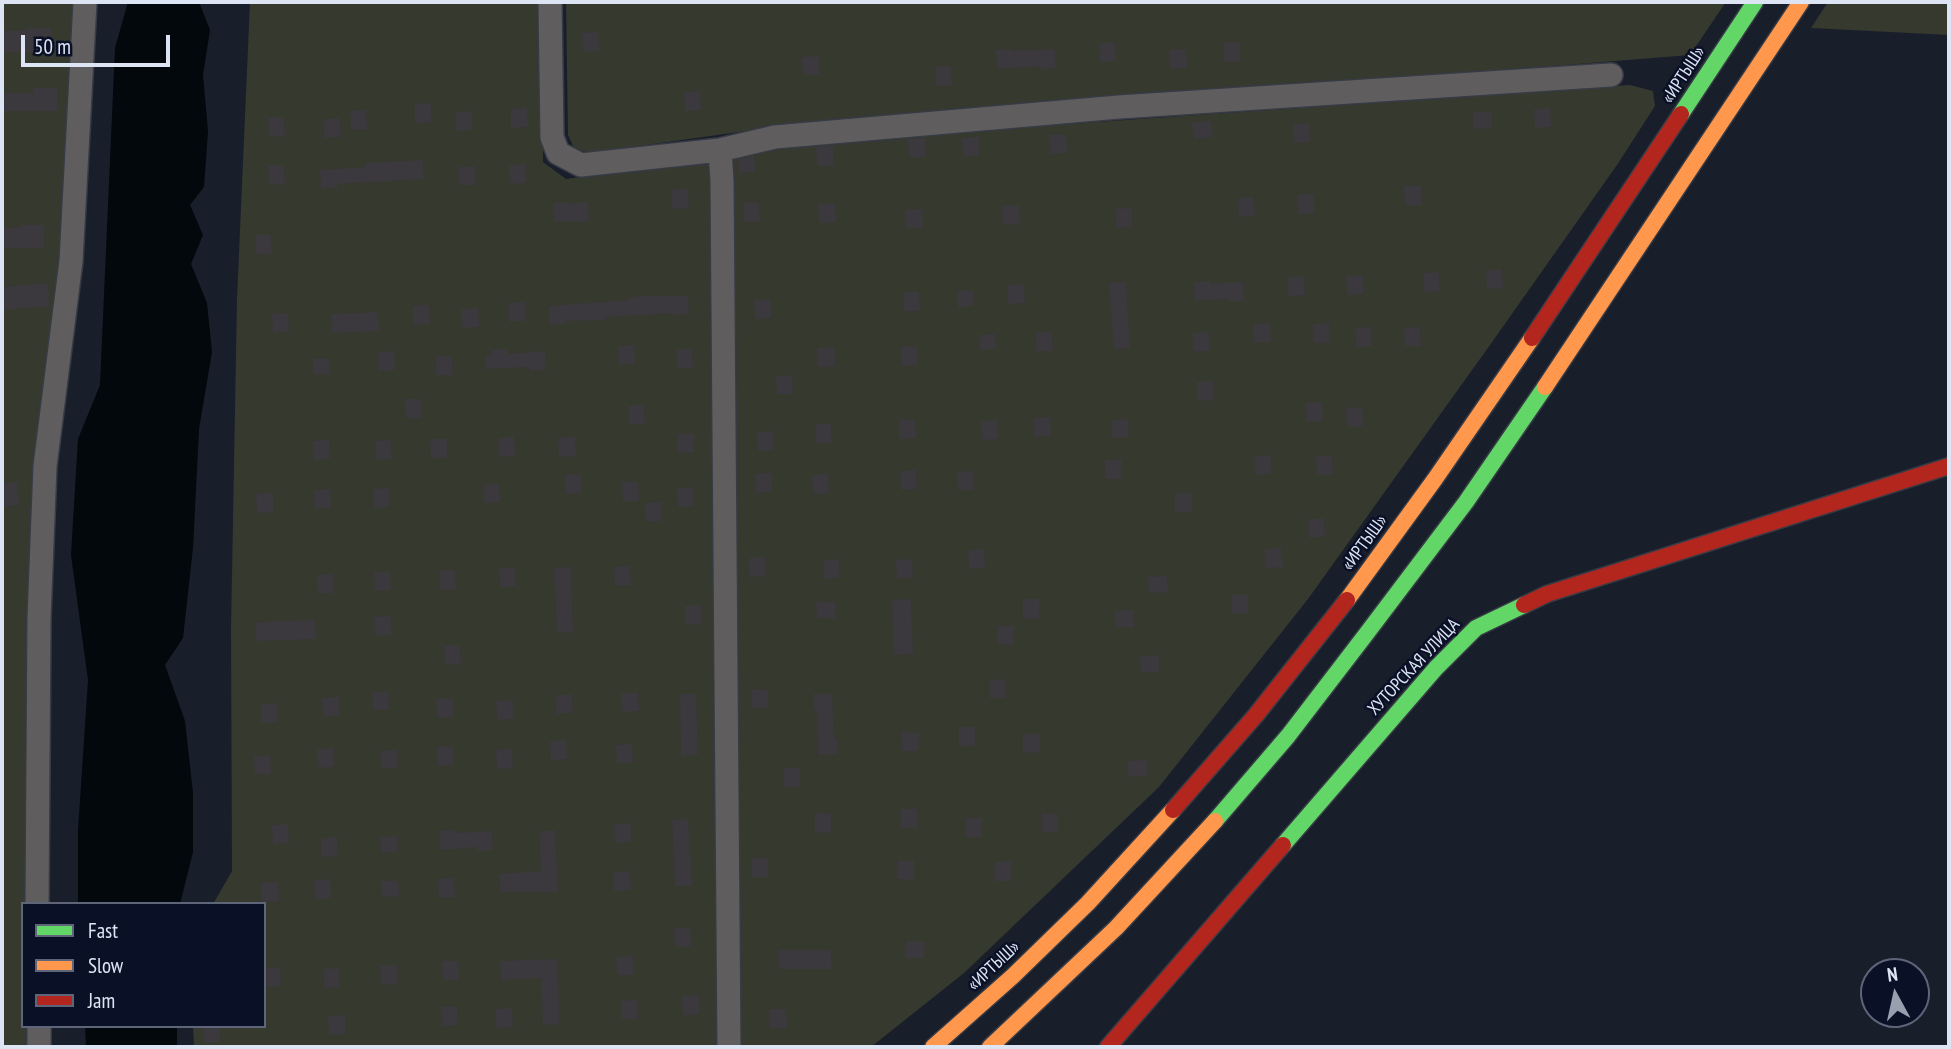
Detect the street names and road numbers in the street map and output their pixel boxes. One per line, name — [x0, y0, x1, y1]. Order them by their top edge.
street label: «ИРТЫШ» — [1658, 43, 1710, 107]
street label: «ИРТЫШ» — [1338, 511, 1392, 575]
street label: ХУТОРСКАЯ УЛИЦА — [1364, 614, 1464, 720]
street label: «ИРТЫШ» — [963, 936, 1025, 996]

